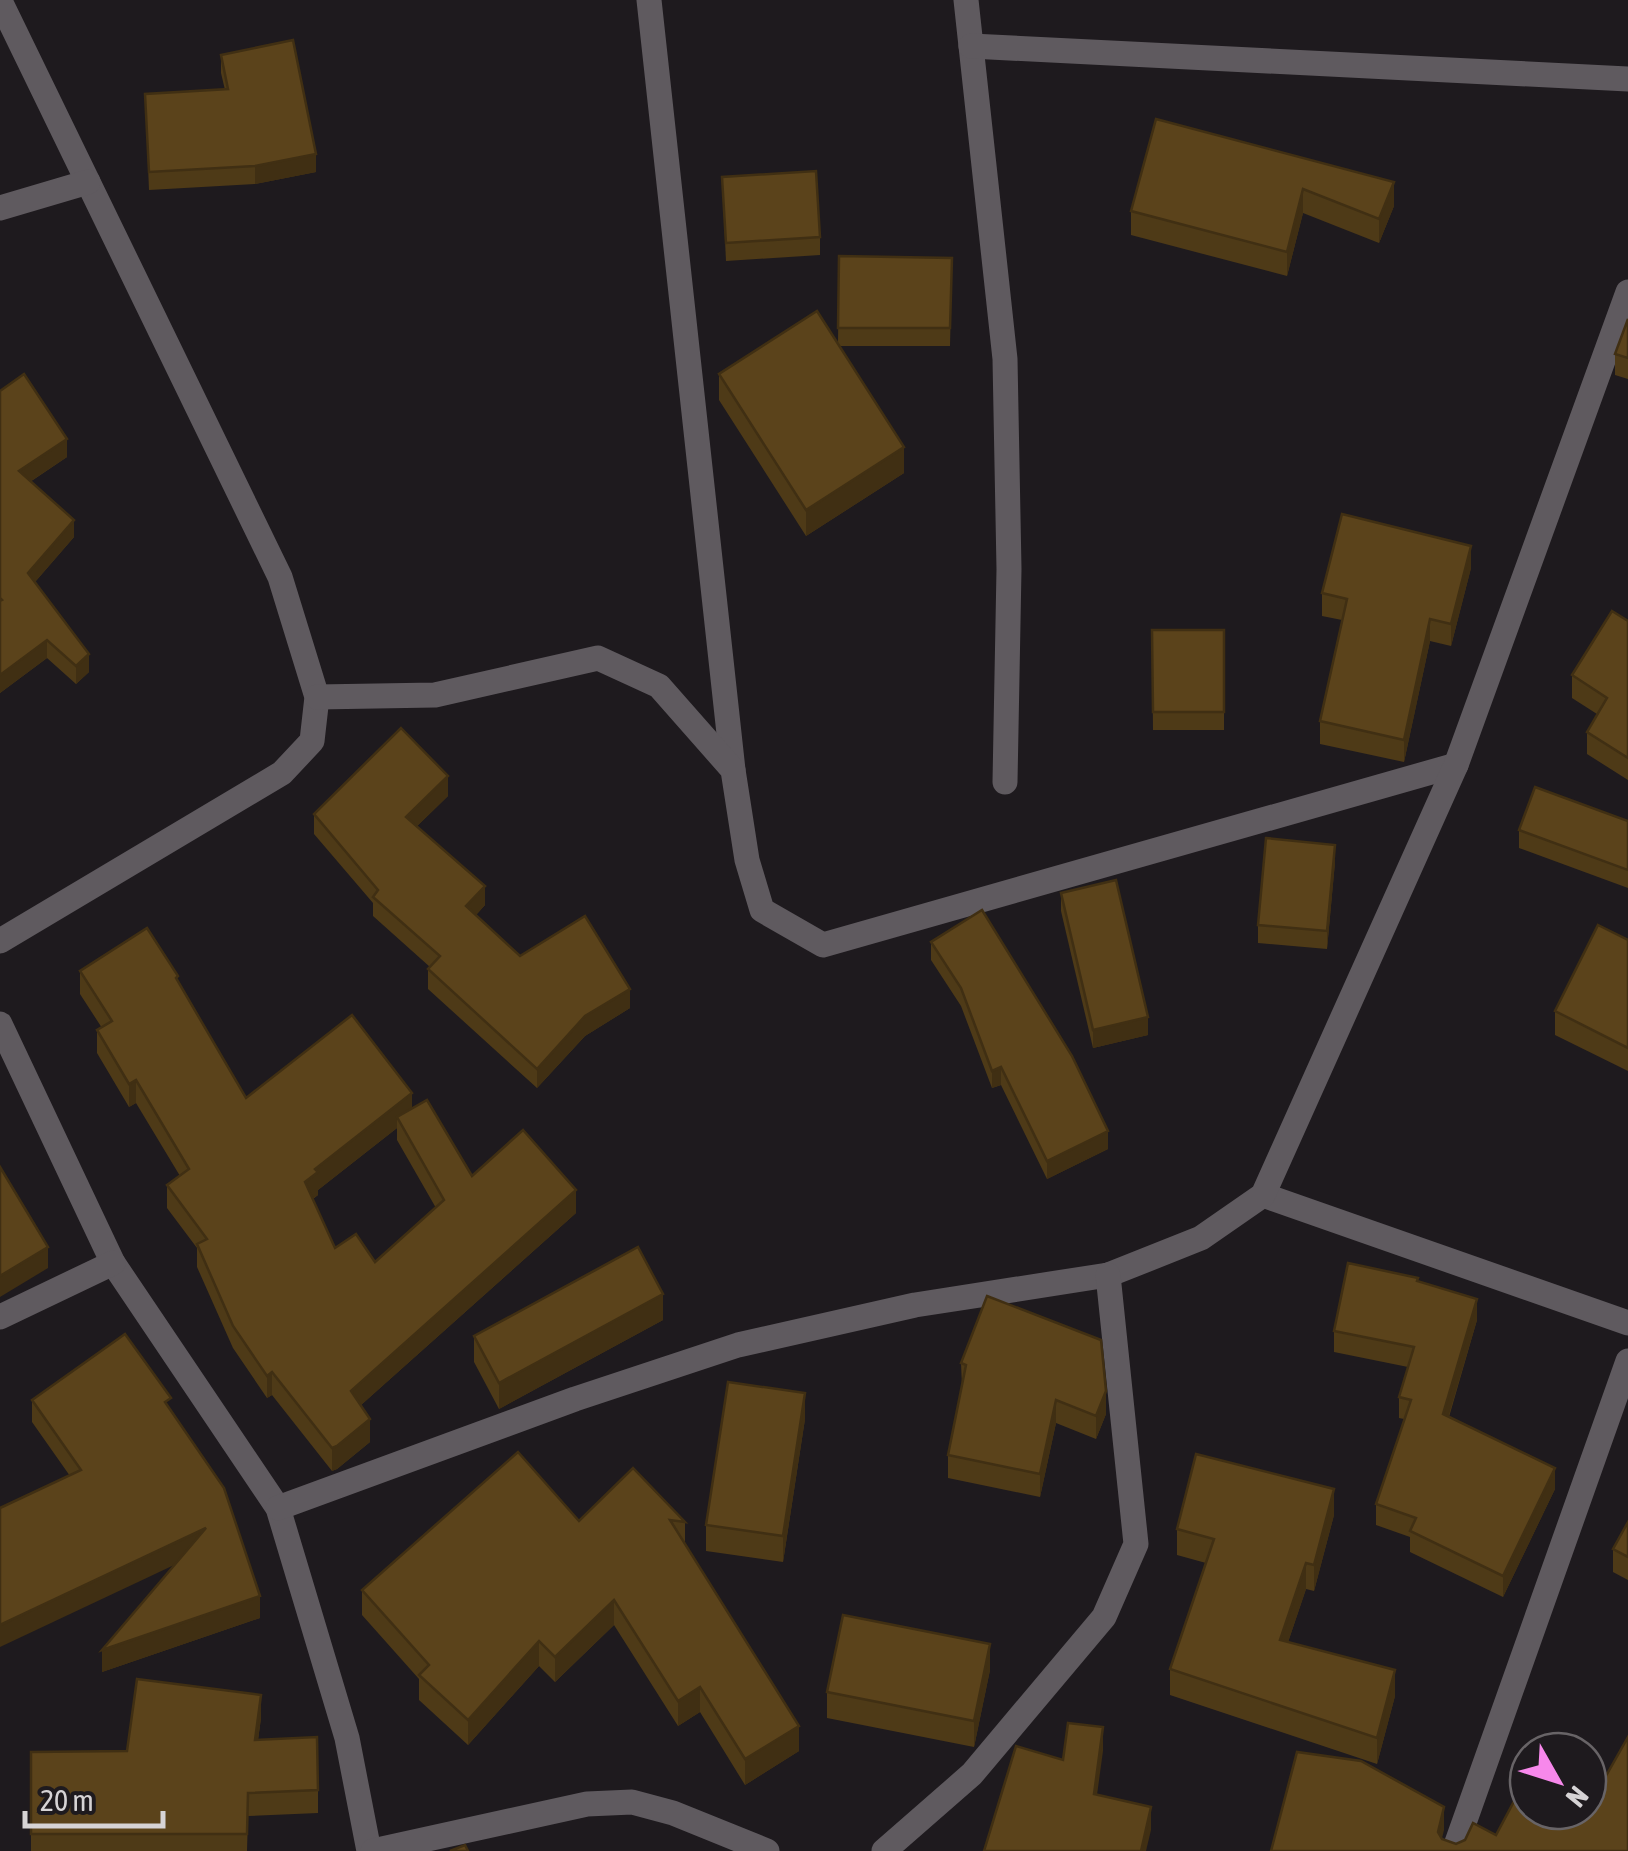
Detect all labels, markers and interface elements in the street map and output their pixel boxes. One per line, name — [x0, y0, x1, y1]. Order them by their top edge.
north arrow — [1508, 1731, 1608, 1831]
scale bar — [25, 1766, 162, 1828]
text: N — [1560, 1780, 1595, 1813]
text: 20 m — [40, 1783, 94, 1817]

